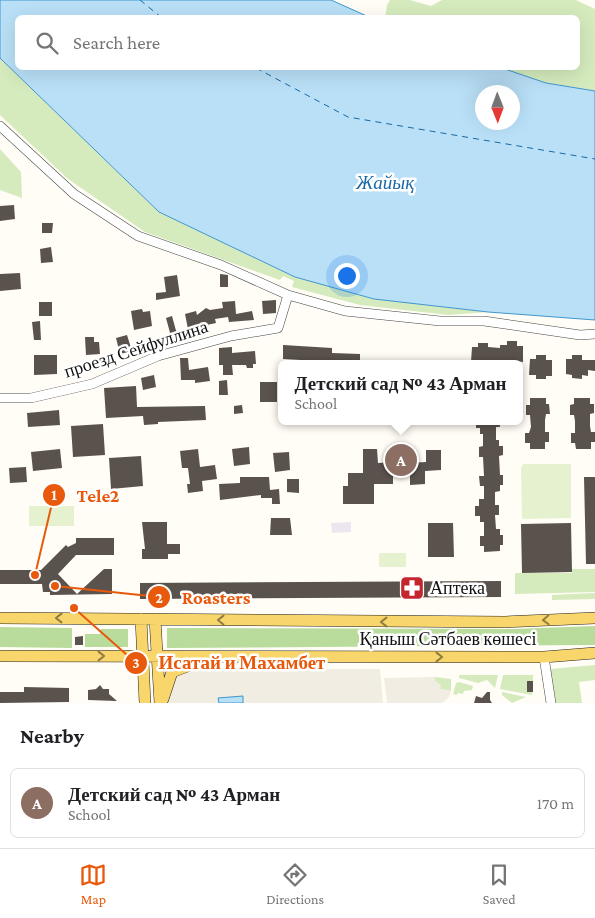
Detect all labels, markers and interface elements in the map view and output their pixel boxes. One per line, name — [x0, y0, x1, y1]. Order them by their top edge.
search box — [15, 15, 580, 70]
icon: search — [33, 29, 61, 57]
text: Search here — [73, 32, 160, 53]
north arrow — [475, 85, 520, 130]
water label: Жайық — [355, 172, 415, 193]
your location — [334, 263, 360, 289]
street label: проезд Сейфуллина — [62, 316, 210, 382]
popup — [278, 360, 523, 425]
text: Детский сад № 43 Арман — [294, 373, 507, 394]
text: School — [294, 395, 337, 412]
pin: A — [385, 441, 417, 479]
callout: Tele2 — [41, 478, 129, 512]
text: Tele2 — [77, 485, 120, 506]
text: 1 — [51, 487, 57, 503]
pharmacy icon: Аптека — [399, 575, 425, 601]
place label: Аптека — [430, 578, 485, 598]
callout: Roasters — [147, 580, 261, 614]
text: Roasters — [182, 587, 251, 608]
text: 2 — [155, 590, 163, 606]
one-way arrow — [55, 613, 62, 623]
one-way arrow — [217, 615, 225, 625]
one-way arrow — [542, 615, 550, 626]
one-way arrow — [380, 617, 388, 627]
street label: Қаныш Сәтбаев көшесі — [360, 629, 536, 649]
callout: Исатай и Махамбет — [124, 646, 336, 680]
one-way arrow — [98, 651, 105, 661]
text: Исатай и Махамбет — [159, 652, 326, 673]
one-way arrow — [435, 652, 443, 662]
text: 3 — [132, 655, 140, 671]
text: Nearby — [20, 724, 84, 748]
text: Детский сад № 43 Арман — [68, 784, 280, 805]
text: A — [32, 795, 42, 812]
text: 170 m — [537, 795, 574, 812]
text: School — [68, 806, 111, 823]
tab: Map — [79, 861, 107, 907]
tab: Directions — [266, 861, 324, 907]
tab: Saved — [483, 861, 516, 907]

